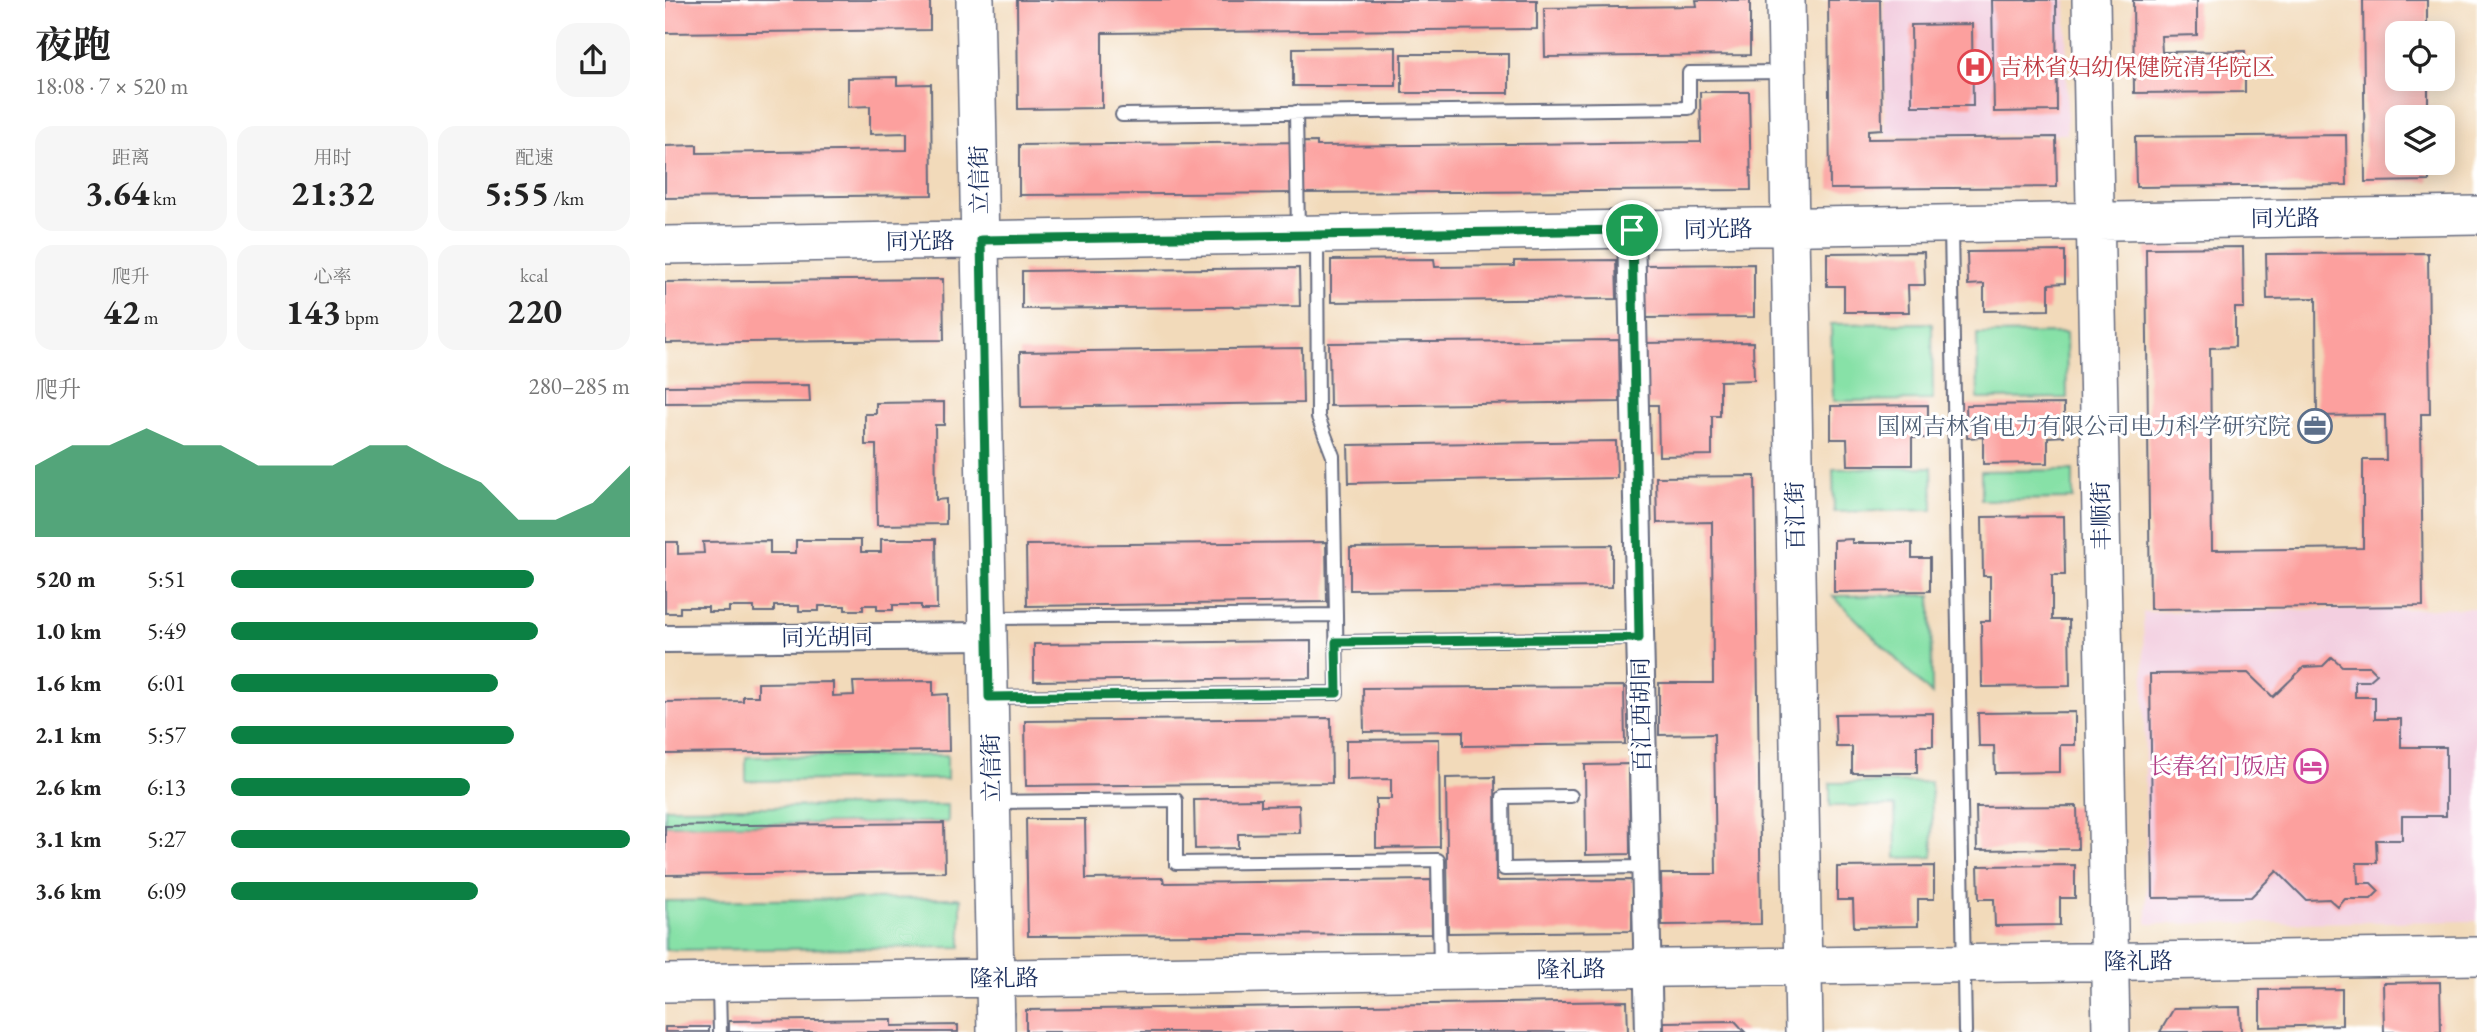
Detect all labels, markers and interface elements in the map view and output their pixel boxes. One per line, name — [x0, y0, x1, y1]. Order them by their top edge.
text: 夜跑 — [35, 20, 111, 69]
map controls — [2385, 21, 2455, 175]
button: locate — [2385, 21, 2455, 91]
button: share — [556, 23, 630, 97]
hospital icon: 吉林省妇幼保健院清华院区 — [1956, 48, 1994, 86]
place label: 吉林省妇幼保健院清华院区 — [1999, 52, 2275, 82]
text: 18:08 · 7 × 520 m — [35, 71, 188, 101]
button: layers — [2385, 105, 2455, 175]
text: 距离 — [112, 145, 150, 170]
text: 用时 — [313, 145, 352, 170]
text: 配速 — [515, 145, 553, 170]
street label: 立信街 — [963, 145, 995, 215]
text: 3.64 — [85, 170, 149, 215]
text: 21:32 — [291, 170, 374, 215]
text: 5:55 — [484, 170, 549, 215]
text: km — [149, 186, 177, 211]
text: /km — [549, 186, 584, 211]
pin — [1602, 200, 1662, 260]
street label: 同光路 — [2250, 202, 2320, 234]
icon: arrive — [1613, 211, 1651, 249]
street label: 同光路 — [1683, 213, 1753, 245]
street label: 同光路 — [885, 225, 955, 257]
text: kcal — [520, 263, 548, 288]
text: 爬升 — [112, 264, 150, 289]
text: 心率 — [313, 264, 352, 289]
text: 220 — [506, 288, 562, 333]
text: 42 — [103, 289, 140, 334]
text: 143 — [286, 289, 341, 334]
text: m — [140, 305, 159, 330]
text: bpm — [341, 305, 379, 330]
text: 280–285 m — [529, 371, 630, 401]
text: 爬升 — [35, 374, 81, 404]
office icon: 国网吉林省电力有限公司电力科学研究院 — [2296, 407, 2334, 445]
place label: 国网吉林省电力有限公司电力科学研究院 — [1877, 411, 2291, 441]
street label: 百汇街 — [1779, 481, 1811, 551]
street label: 丰顺街 — [2085, 481, 2117, 551]
text: 520 m — [35, 564, 96, 594]
text: 5:51 — [147, 564, 186, 594]
text: 1.0 km — [35, 616, 102, 646]
text: 5:49 — [147, 616, 186, 646]
street label: 同光胡同 — [781, 621, 873, 653]
street label: 百汇西胡同 — [1625, 657, 1657, 773]
text: 1.6 km — [35, 668, 102, 698]
text: 6:01 — [147, 668, 186, 698]
text: 2.1 km — [35, 720, 102, 750]
text: 5:57 — [147, 720, 186, 750]
street label: 立信街 — [975, 733, 1007, 803]
hotel icon: 长春名门饭店 — [2292, 747, 2330, 785]
place label: 长春名门饭店 — [2149, 751, 2287, 781]
text: 2.6 km — [35, 772, 102, 802]
text: 6:13 — [147, 772, 186, 802]
text: 3.1 km — [35, 824, 102, 854]
text: 5:27 — [147, 824, 186, 854]
text: 3.6 km — [35, 876, 102, 906]
text: 6:09 — [147, 876, 186, 906]
street label: 隆礼路 — [2103, 945, 2173, 977]
street label: 隆礼路 — [1536, 953, 1606, 985]
street label: 隆礼路 — [969, 962, 1039, 994]

